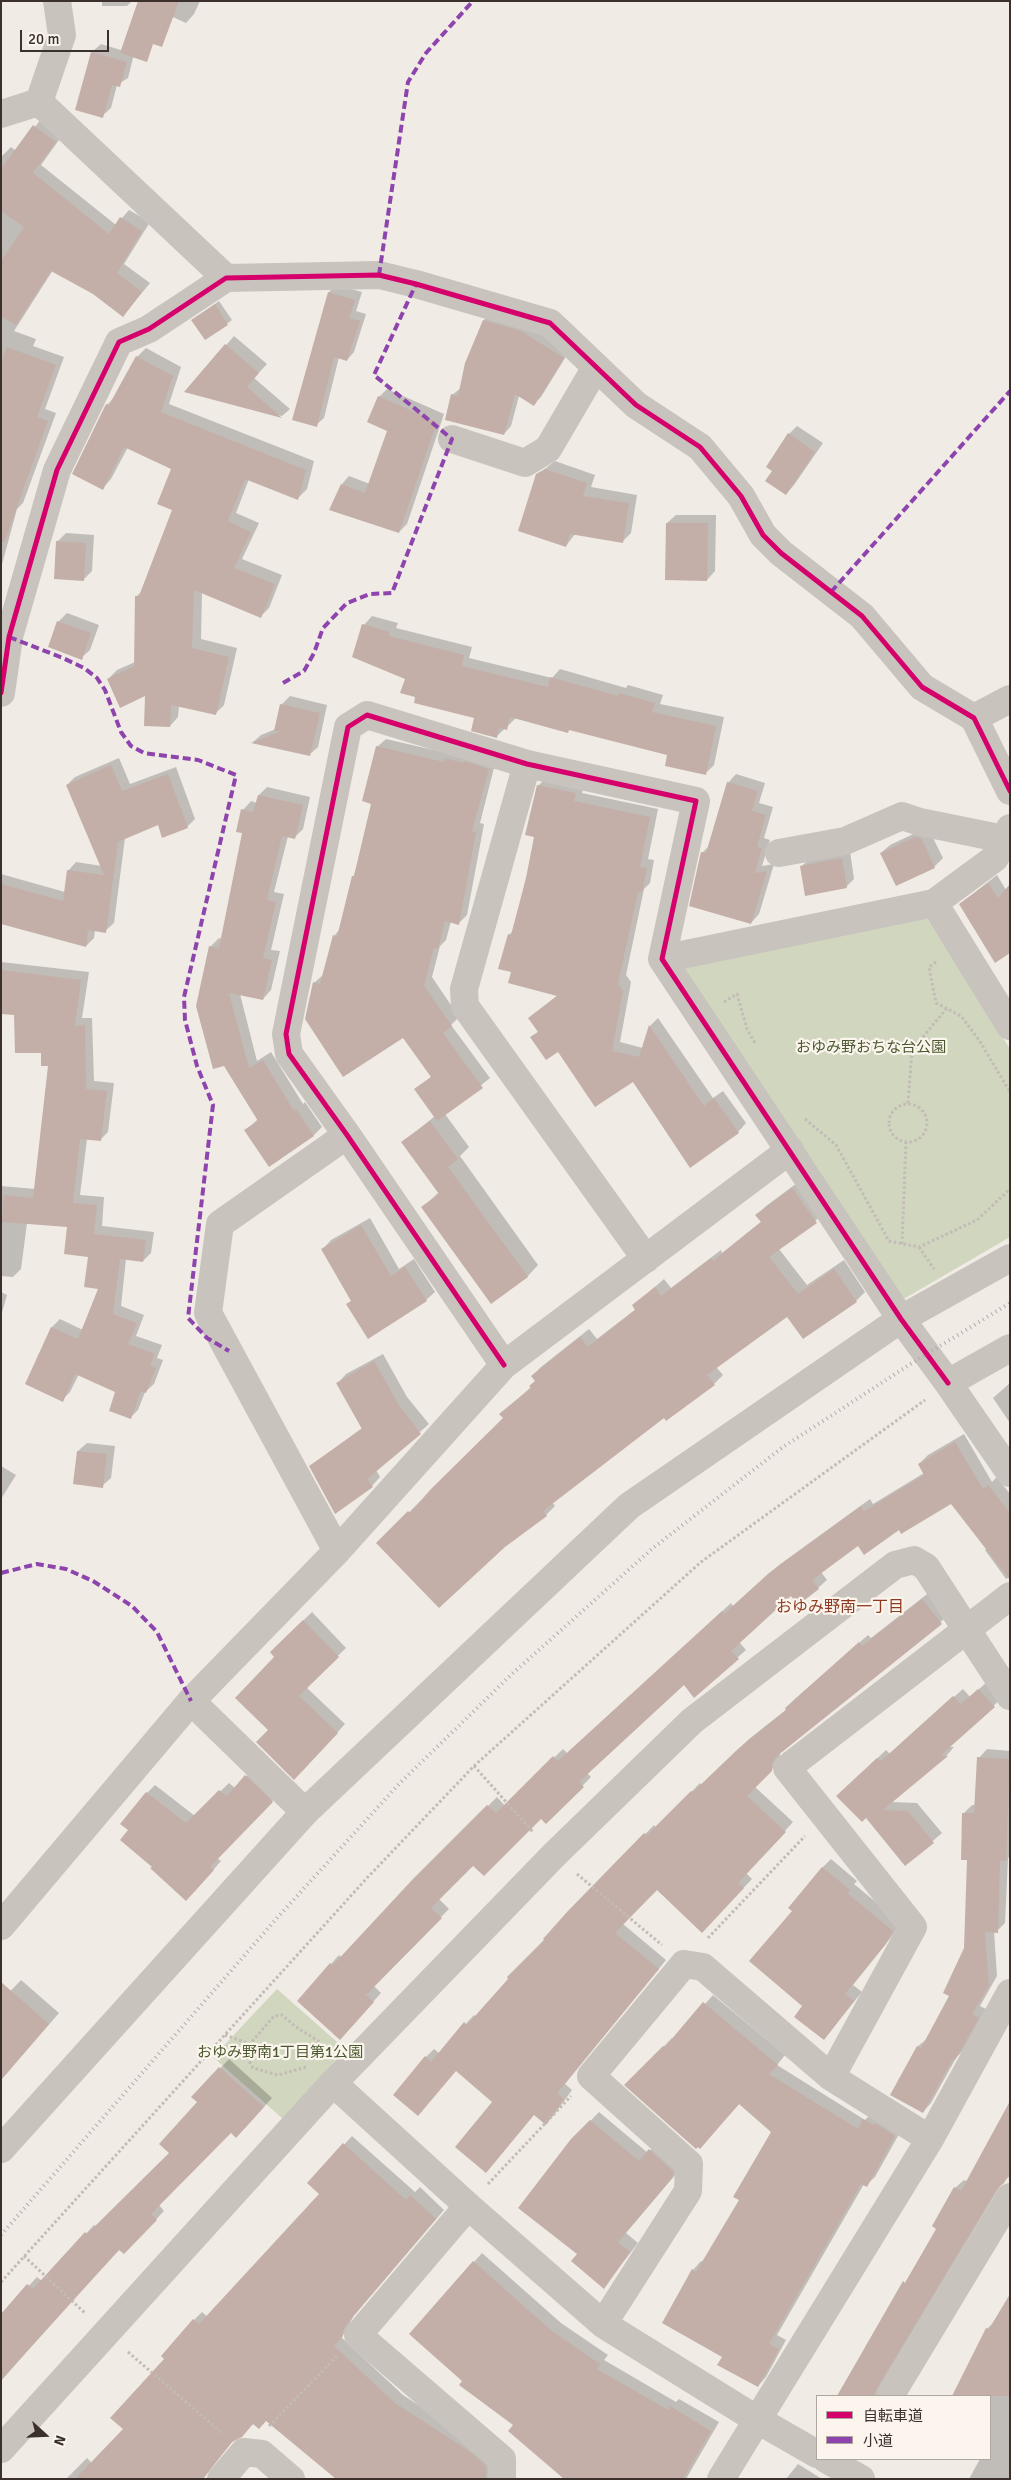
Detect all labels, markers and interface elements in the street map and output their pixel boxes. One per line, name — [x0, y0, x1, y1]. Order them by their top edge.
scale bar — [22, 20, 111, 52]
text: 20 m — [28, 30, 59, 48]
park label: おゆみ野おちな台公園 — [796, 1039, 946, 1057]
district label: おゆみ野南一丁目 — [776, 1598, 904, 1618]
park label: おゆみ野南1丁目第1公園 — [197, 2044, 363, 2062]
legend — [816, 2395, 991, 2460]
text: 自転車道 — [863, 2407, 923, 2425]
north arrow — [20, 2410, 70, 2460]
text: 小道 — [863, 2432, 893, 2450]
text: N — [50, 2433, 69, 2448]

